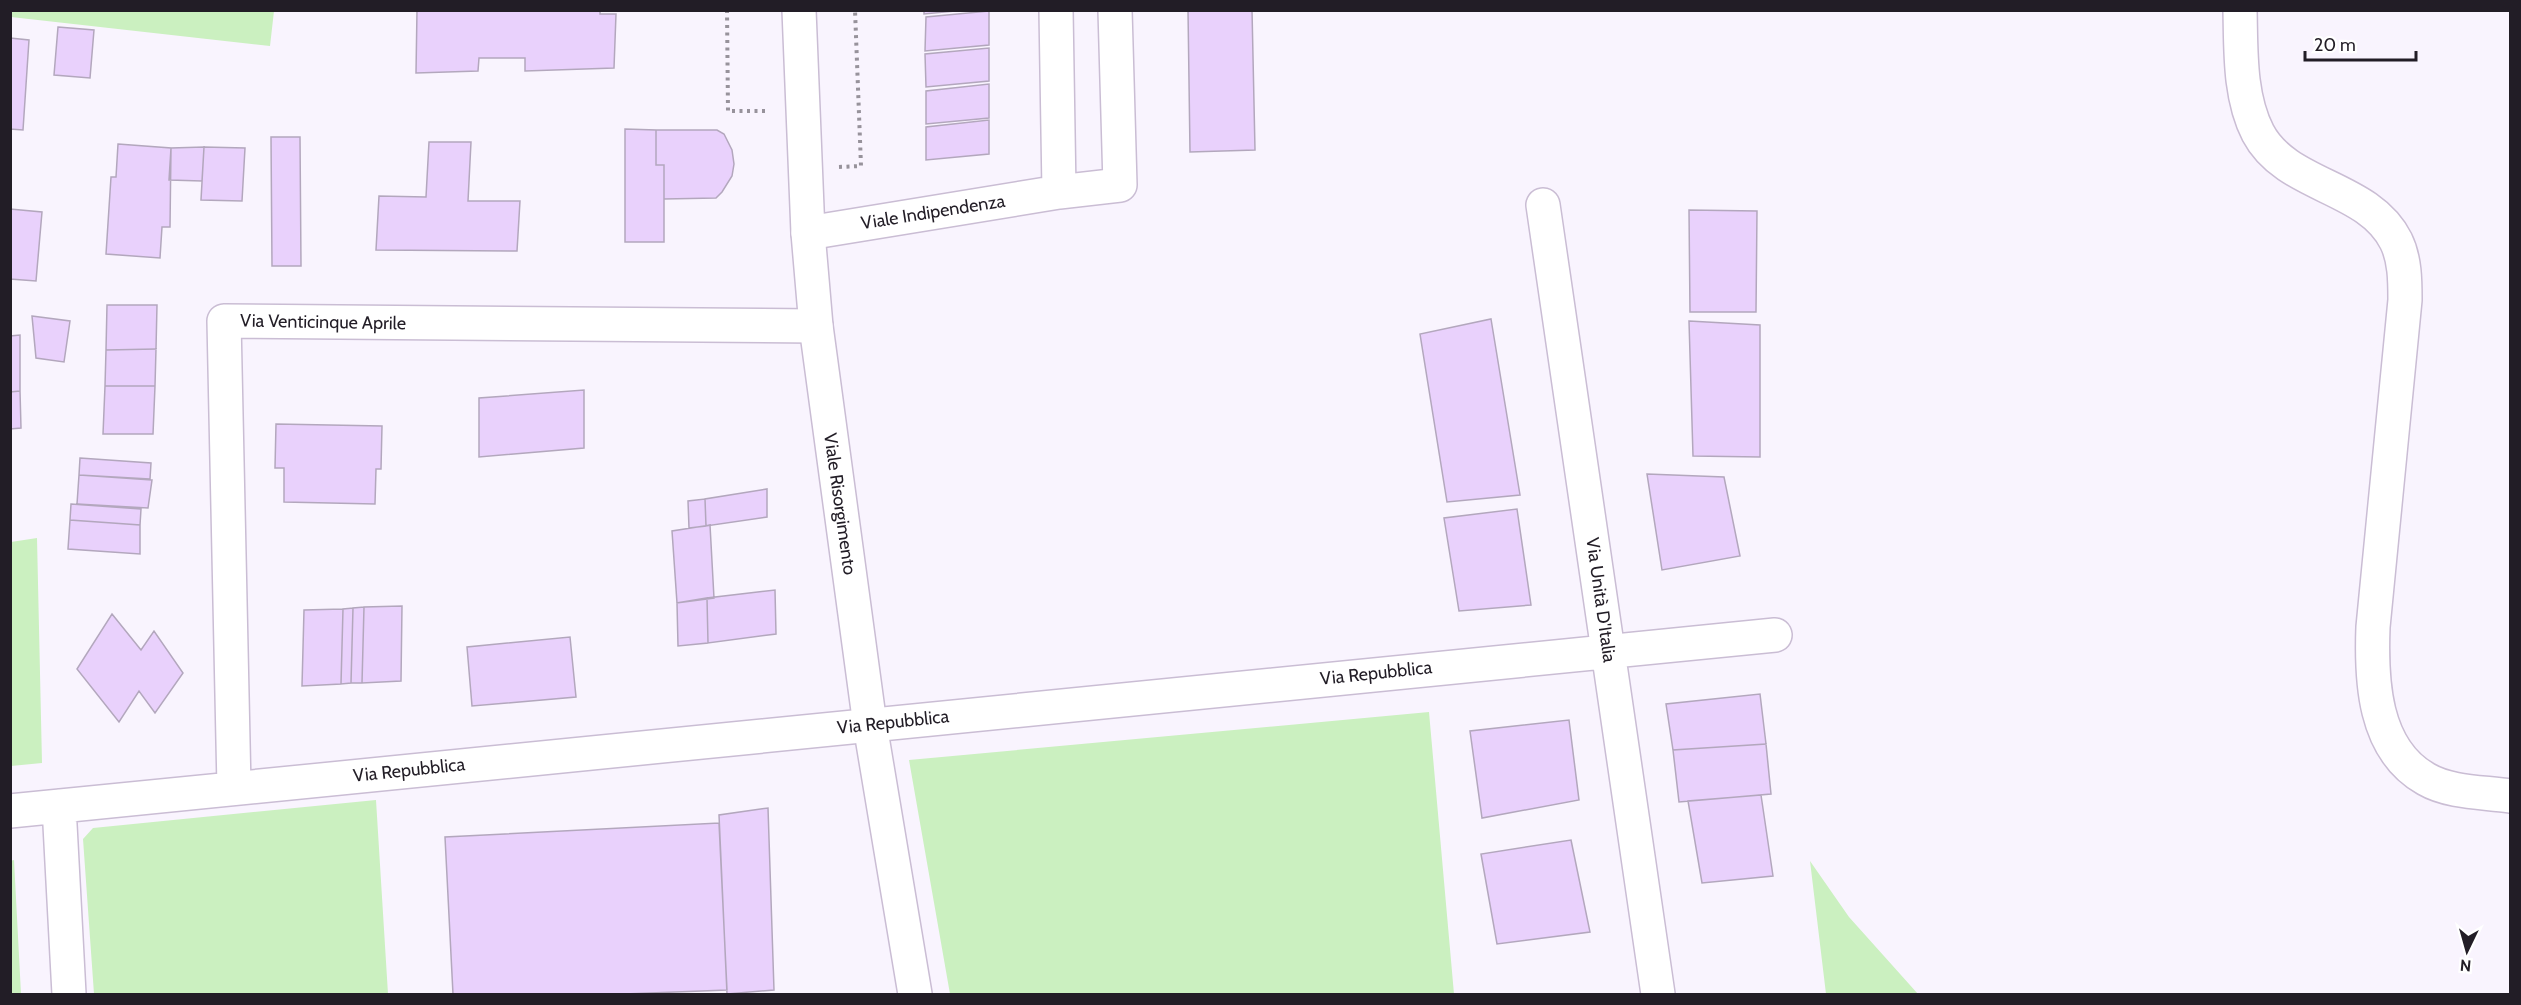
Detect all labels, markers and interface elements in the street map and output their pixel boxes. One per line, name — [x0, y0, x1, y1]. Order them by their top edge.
scale bar — [2305, 24, 2416, 62]
text: 20 m — [2314, 34, 2356, 56]
street label: Viale Indipendenza — [859, 190, 1007, 234]
street label: Via Venticinque Aprile — [240, 310, 406, 334]
street label: Viale Risorgimento — [819, 432, 861, 576]
street label: Via Unità D'Italia — [1581, 536, 1621, 664]
street label: Via Repubblica — [1319, 656, 1433, 690]
street label: Via Repubblica — [836, 705, 950, 739]
street label: Via Repubblica — [352, 753, 466, 787]
north arrow — [2437, 921, 2497, 981]
text: N — [2459, 955, 2472, 975]

